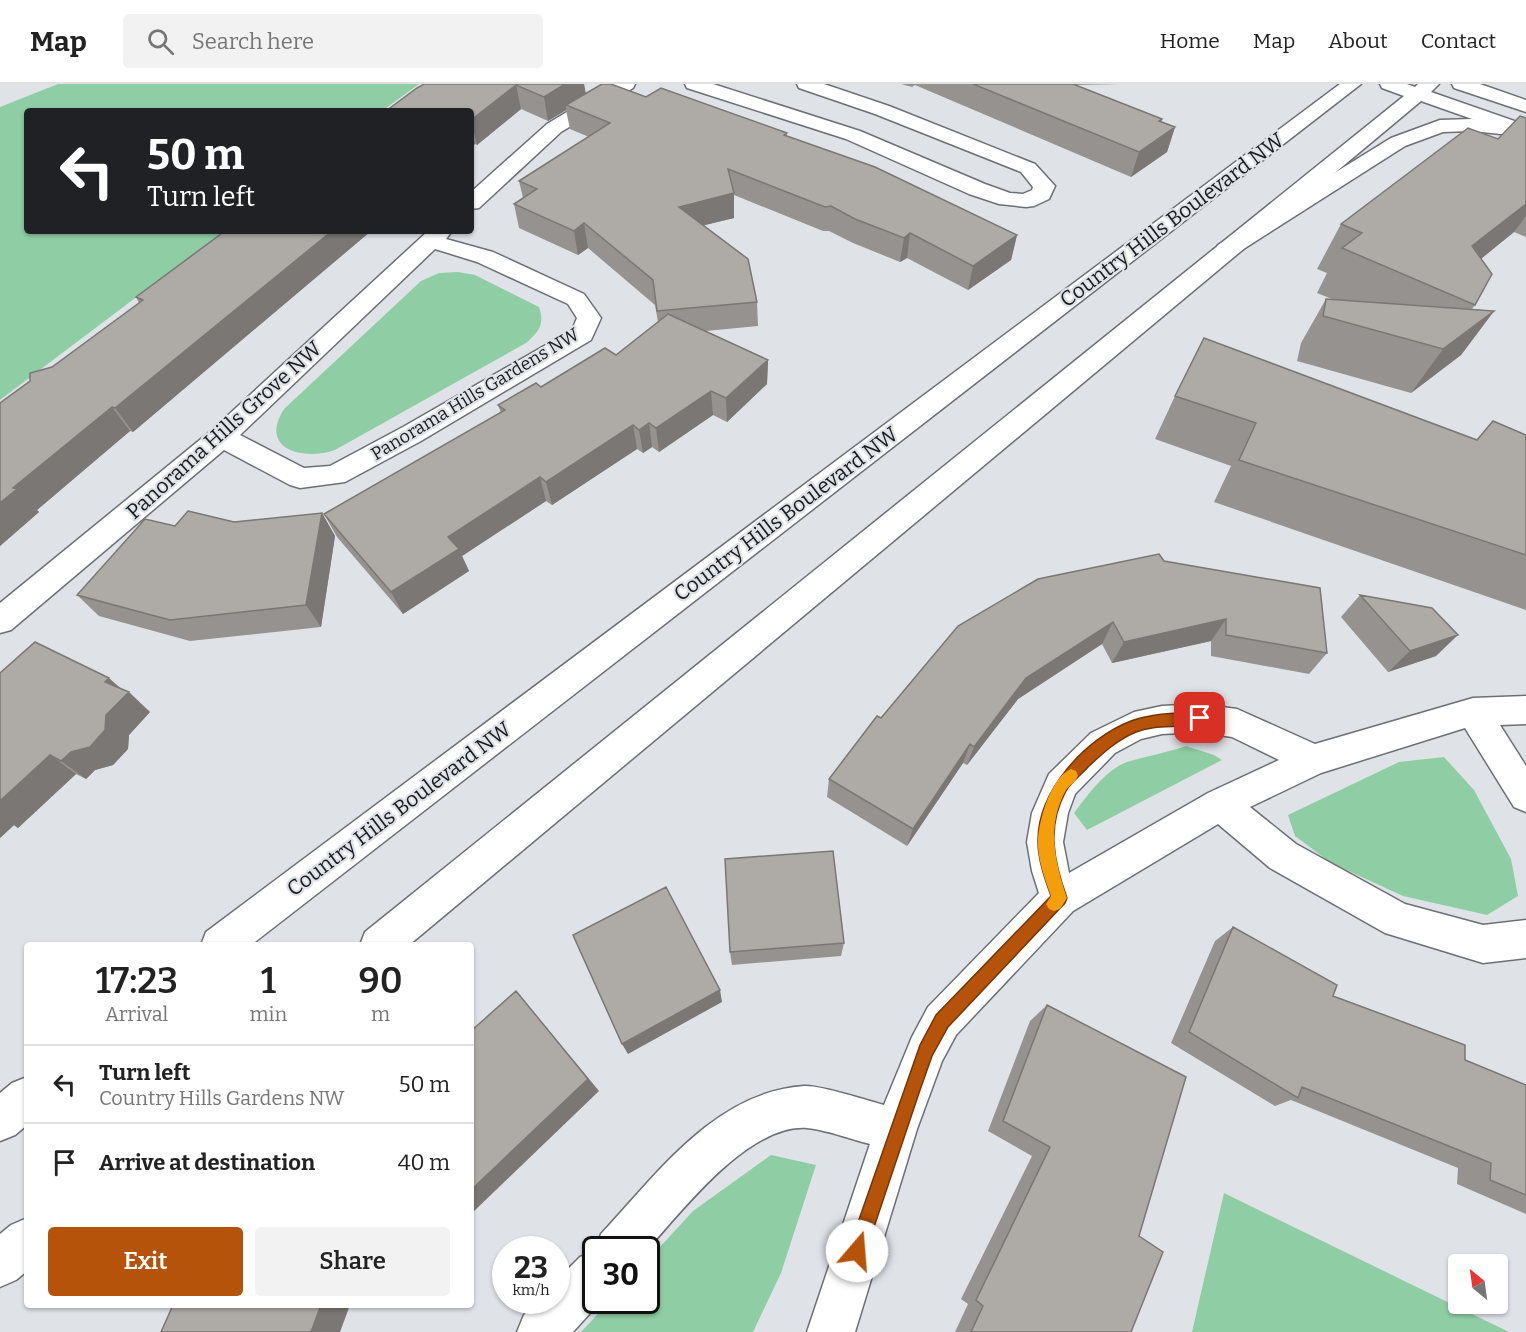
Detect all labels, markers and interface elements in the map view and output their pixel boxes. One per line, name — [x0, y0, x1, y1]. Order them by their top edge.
search box — [123, 14, 543, 68]
text: Map — [30, 25, 87, 58]
icon: search — [144, 25, 177, 58]
text: Search here — [192, 28, 314, 55]
text: Home — [1160, 28, 1220, 54]
text: Map — [1253, 28, 1295, 54]
text: About — [1328, 28, 1388, 54]
text: Contact — [1421, 28, 1496, 54]
street label: Country Hills Boulevard NW — [1055, 127, 1290, 313]
text: 50 m — [147, 130, 244, 180]
icon: left — [48, 132, 126, 210]
text: Turn left — [147, 181, 255, 213]
street label: Panorama Hills Gardens NW — [367, 323, 583, 465]
street label: Panorama Hills Grove NW — [121, 335, 327, 525]
street label: Country Hills Boulevard NW — [669, 421, 904, 607]
pin — [1174, 692, 1225, 743]
icon: arrive — [1183, 701, 1216, 734]
street label: Country Hills Boulevard NW — [282, 716, 517, 902]
text: 17:23 — [95, 959, 178, 1003]
text: 1 — [261, 959, 276, 1003]
text: 90 — [358, 959, 403, 1003]
text: Arrival — [105, 1002, 168, 1026]
text: min — [249, 1002, 287, 1026]
text: m — [371, 1002, 390, 1026]
text: Turn left — [99, 1059, 191, 1086]
icon: left — [48, 1068, 81, 1101]
text: 50 m — [399, 1071, 450, 1098]
text: Country Hills Gardens NW — [99, 1086, 344, 1110]
icon: arrive — [48, 1146, 81, 1179]
text: Arrive at destination — [99, 1149, 315, 1176]
text: 40 m — [398, 1149, 450, 1176]
position arrow — [825, 1219, 889, 1283]
button: Exit — [48, 1227, 243, 1296]
button: Share — [255, 1227, 450, 1296]
speed limit sign: 30 — [582, 1236, 660, 1314]
text: 23 — [514, 1250, 548, 1286]
north arrow — [1448, 1254, 1508, 1314]
map controls — [1448, 1254, 1508, 1314]
text: km/h — [512, 1281, 550, 1299]

